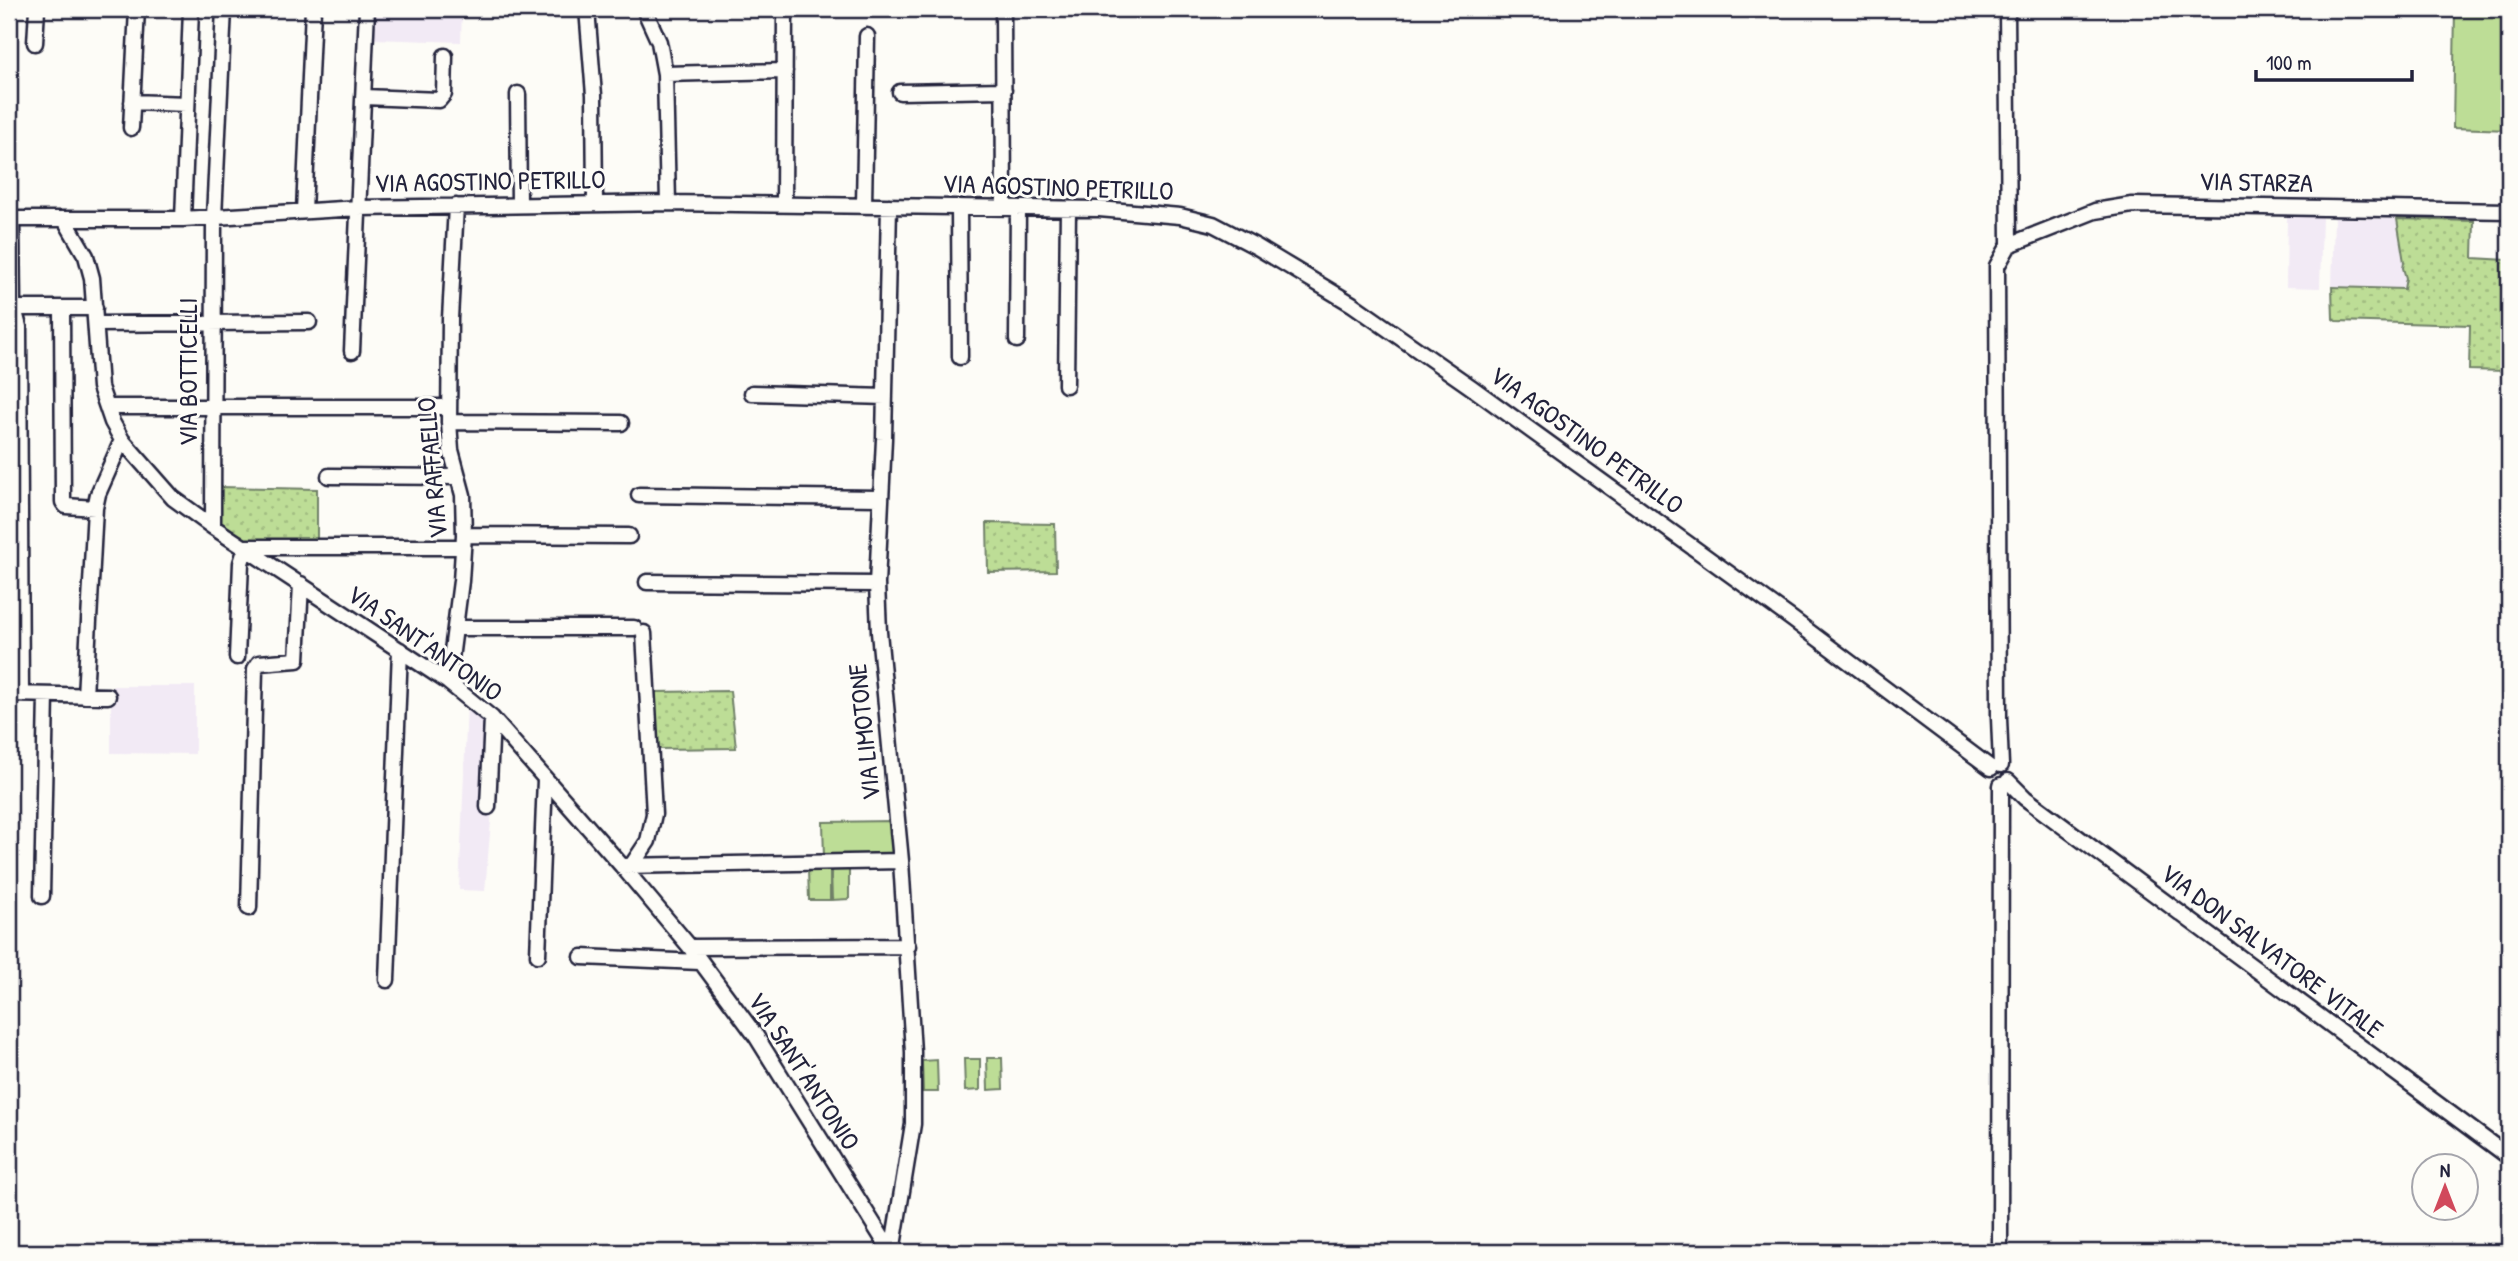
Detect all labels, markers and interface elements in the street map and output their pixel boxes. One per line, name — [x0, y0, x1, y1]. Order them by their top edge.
scale bar — [2256, 38, 2411, 82]
text: 100 m — [2266, 48, 2312, 77]
street label: VIA AGOSTINO PETRILLO — [374, 161, 606, 200]
street label: VIA STARZA — [2199, 163, 2314, 200]
street label: VIA AGOSTINO PETRILLO — [942, 165, 1174, 208]
street label: VIA BOTTICELLI — [170, 298, 205, 446]
street label: VIA AGOSTINO PETRILLO — [1483, 357, 1691, 522]
street label: VIA RAFFAELLO — [408, 396, 455, 540]
street label: VIA SANT'ANTONIO — [341, 576, 510, 709]
street label: VIA LIMOTONE — [839, 662, 888, 802]
street label: VIA DON SALVATORE VITALE — [2154, 855, 2391, 1046]
street label: VIA SANT'ANTONIO — [740, 985, 869, 1157]
north arrow — [2410, 1152, 2480, 1222]
text: N — [2440, 1157, 2450, 1183]

